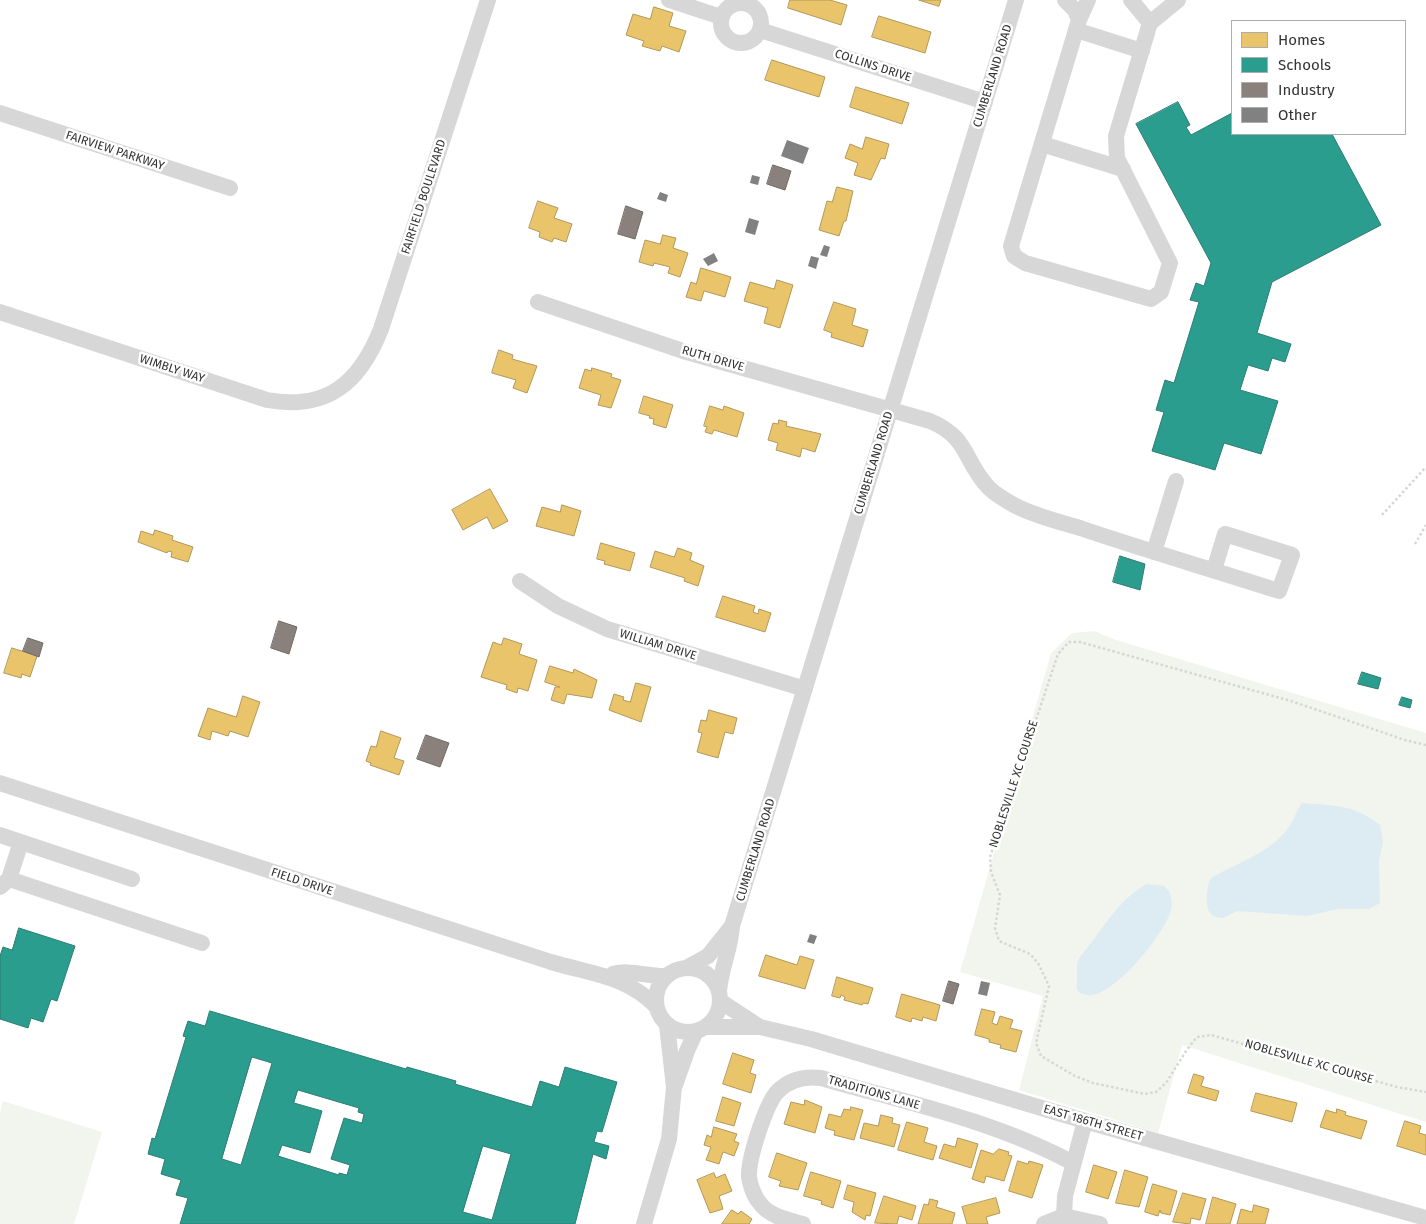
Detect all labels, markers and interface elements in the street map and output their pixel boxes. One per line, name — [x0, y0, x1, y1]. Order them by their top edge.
legend — [1231, 20, 1406, 135]
street label: CUMBERLAND ROAD — [971, 23, 1015, 129]
text: Homes — [1278, 31, 1325, 49]
street label: COLLINS DRIVE — [833, 47, 913, 85]
text: Schools — [1278, 56, 1331, 74]
text: Industry — [1278, 81, 1335, 99]
text: Other — [1278, 106, 1317, 124]
street label: FAIRVIEW PARKWAY — [64, 128, 166, 174]
street label: FAIRFIELD BOULEVARD — [399, 138, 449, 256]
street label: RUTH DRIVE — [680, 343, 746, 375]
street label: WIMBLY WAY — [138, 352, 206, 386]
street label: CUMBERLAND ROAD — [852, 410, 896, 516]
street label: WILLIAM DRIVE — [618, 626, 698, 664]
street label: NOBLESVILLE XC COURSE — [987, 718, 1041, 850]
street label: CUMBERLAND ROAD — [734, 797, 778, 903]
street label: FIELD DRIVE — [269, 865, 335, 899]
street label: NOBLESVILLE XC COURSE — [1243, 1037, 1375, 1087]
street label: TRADITIONS LANE — [826, 1073, 922, 1113]
street label: EAST 186TH STREET — [1042, 1102, 1144, 1144]

